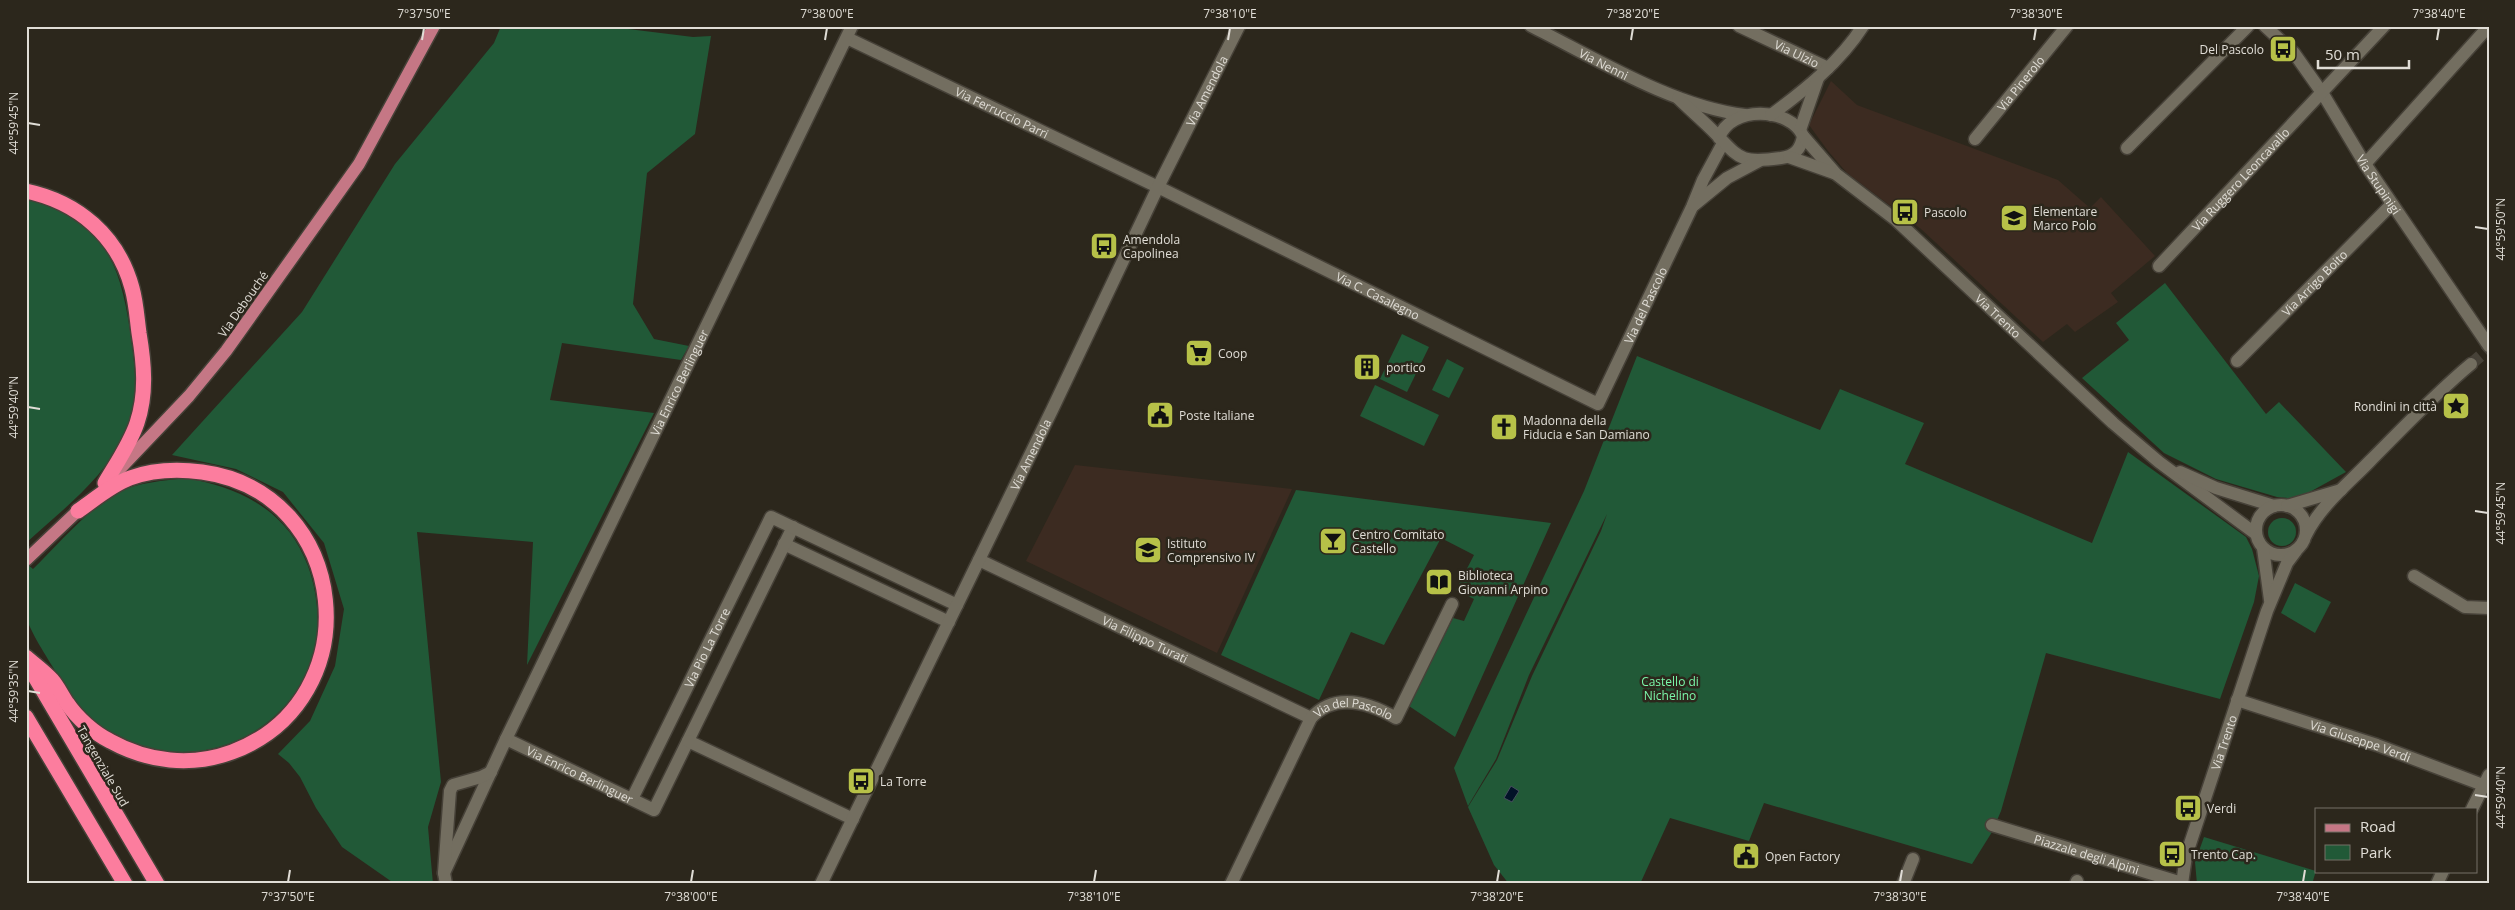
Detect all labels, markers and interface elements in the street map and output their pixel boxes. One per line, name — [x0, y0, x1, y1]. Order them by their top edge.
text: 7°37'50"E — [397, 5, 451, 22]
text: 7°38'00"E — [800, 5, 854, 22]
text: 7°38'10"E — [1203, 5, 1257, 22]
text: 7°38'20"E — [1606, 5, 1660, 22]
text: 7°38'30"E — [2009, 5, 2063, 22]
text: 7°38'40"E — [2412, 5, 2466, 22]
bus stop icon: Del Pascolo — [2268, 34, 2298, 64]
street label: Via Ulzio — [1772, 35, 1822, 71]
scale bar — [2318, 38, 2409, 70]
place label: Del Pascolo — [2200, 41, 2264, 58]
street label: Via Nenni — [1576, 44, 1631, 83]
text: 50 m — [2325, 44, 2360, 64]
street label: Via Amendola — [1182, 52, 1231, 129]
street label: Via Pinerolo — [1993, 52, 2048, 114]
street label: Via Ferruccio Parri — [953, 83, 1052, 142]
text: 44°59'45"N — [5, 92, 22, 154]
street label: Via Ruggero Leoncavallo — [2188, 124, 2293, 235]
street label: Via Stupinigi — [2353, 151, 2405, 217]
bus stop icon: Pascolo — [1890, 197, 1920, 227]
text: 44°59'50"N — [2492, 198, 2509, 260]
school or university icon: Elementare Marco Polo — [1999, 203, 2029, 233]
place label: Elementare Marco Polo — [2033, 203, 2097, 234]
place label: Pascolo — [1924, 204, 1967, 221]
bus stop icon: Amendola Capolinea — [1089, 231, 1119, 261]
place label: Amendola Capolinea — [1123, 231, 1180, 262]
street label: Via Arrigo Boito — [2278, 246, 2351, 320]
street label: Via del Pascolo — [1620, 264, 1671, 346]
street label: Via Debouché — [214, 267, 272, 340]
street label: Via C. Casalegno — [1333, 268, 1423, 323]
street label: Via Trento — [1972, 290, 2025, 341]
street label: Via Enrico Berlinguer — [646, 326, 712, 438]
supermarket icon: Coop — [1184, 338, 1214, 368]
place label: Coop — [1218, 345, 1247, 362]
building icon: portico — [1352, 352, 1382, 382]
place label: portico — [1386, 359, 1426, 376]
text: 44°59'40"N — [5, 376, 22, 438]
place icon: Rondini in città — [2441, 391, 2471, 421]
place label: Rondini in città — [2354, 398, 2437, 415]
public building icon: Poste Italiane — [1145, 400, 1175, 430]
place label: Poste Italiane — [1179, 407, 1255, 424]
church icon: Madonna della Fiducia e San Damiano — [1489, 412, 1519, 442]
place label: Madonna della Fiducia e San Damiano — [1523, 412, 1650, 443]
street label: Via Amendola — [1006, 416, 1055, 493]
text: 44°59'45"N — [2492, 482, 2509, 544]
bar icon: Centro Comitato Castello — [1318, 526, 1348, 556]
place label: Centro Comitato Castello — [1352, 526, 1445, 557]
school or university icon: Istituto Comprensivo IV — [1133, 535, 1163, 565]
place label: Istituto Comprensivo IV — [1167, 535, 1256, 566]
library icon: Biblioteca Giovanni Arpino — [1424, 567, 1454, 597]
place label: Biblioteca Giovanni Arpino — [1458, 567, 1548, 598]
street label: Via Pio La Torre — [680, 604, 734, 690]
street label: Via Filippo Turati — [1099, 611, 1191, 667]
text: 44°59'35"N — [5, 660, 22, 722]
park label: Castello di Nichelino — [1641, 673, 1699, 704]
street label: Via del Pascolo — [1309, 693, 1396, 723]
street label: Via Trento — [2207, 713, 2241, 772]
street label: Via Giuseppe Verdi — [2308, 716, 2413, 766]
street label: Tangenziale Sud — [73, 722, 133, 810]
street label: Via Enrico Berlinguer — [524, 742, 636, 807]
bus stop icon: La Torre — [846, 766, 876, 796]
text: 44°59'40"N — [2492, 766, 2509, 828]
place label: La Torre — [880, 773, 927, 790]
bus stop icon: Verdi — [2173, 793, 2203, 823]
place label: Verdi — [2207, 800, 2236, 817]
legend — [2315, 808, 2478, 872]
text: Road — [2360, 816, 2396, 836]
street label: Piazzale degli Alpini — [2032, 830, 2141, 878]
bus stop icon: Trento Cap. — [2157, 839, 2187, 869]
public building icon: Open Factory — [1731, 841, 1761, 871]
text: Park — [2360, 842, 2391, 862]
place label: Trento Cap. — [2191, 846, 2256, 863]
place label: Open Factory — [1765, 848, 1841, 865]
text: 7°37'50"E — [261, 888, 315, 905]
text: 7°38'00"E — [664, 888, 718, 905]
text: 7°38'10"E — [1067, 888, 1121, 905]
text: 7°38'20"E — [1470, 888, 1524, 905]
text: 7°38'30"E — [1873, 888, 1927, 905]
text: 7°38'40"E — [2276, 888, 2330, 905]

